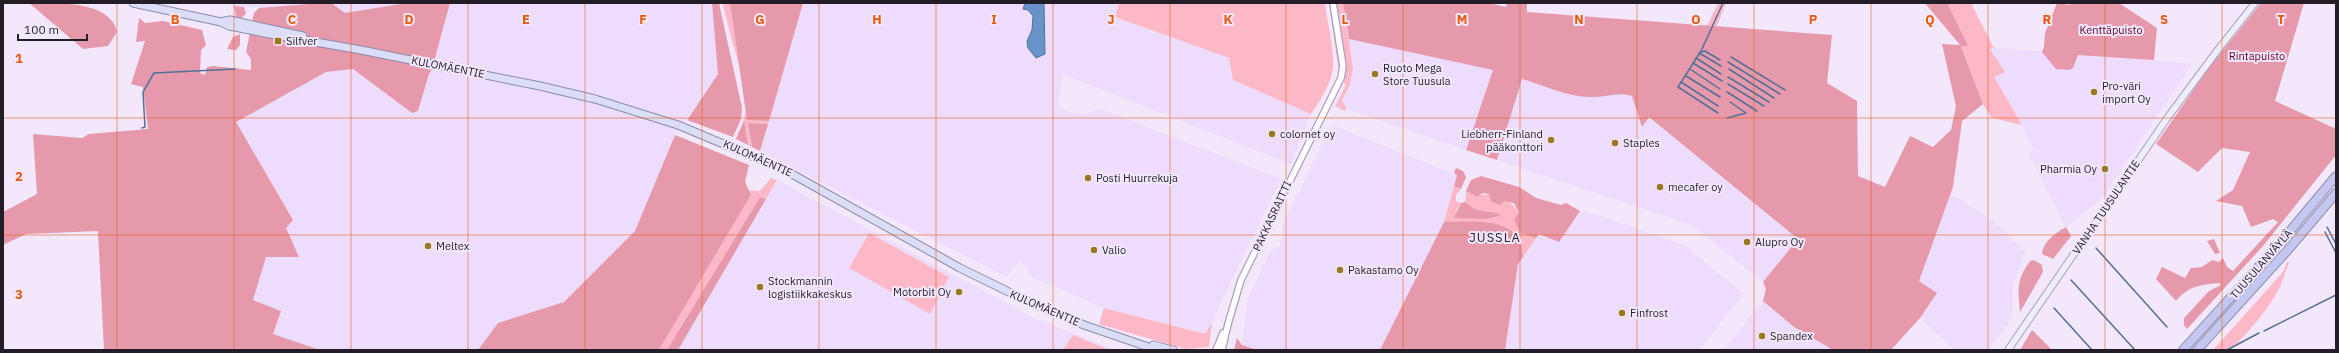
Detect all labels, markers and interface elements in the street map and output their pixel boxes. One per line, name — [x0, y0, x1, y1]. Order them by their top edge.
text: B — [171, 11, 180, 28]
text: C — [288, 11, 297, 28]
text: D — [404, 11, 414, 28]
text: E — [522, 11, 530, 28]
text: F — [639, 11, 647, 28]
text: G — [755, 11, 765, 28]
text: H — [872, 11, 882, 28]
text: I — [991, 11, 997, 28]
text: J — [1107, 11, 1115, 28]
text: K — [1223, 11, 1233, 28]
text: L — [1342, 11, 1349, 28]
text: M — [1457, 11, 1467, 28]
text: N — [1574, 11, 1584, 28]
text: O — [1691, 11, 1701, 28]
text: P — [1809, 11, 1818, 28]
text: Q — [1925, 11, 1935, 28]
text: R — [2043, 11, 2052, 28]
text: S — [2160, 11, 2168, 28]
text: T — [2277, 11, 2285, 28]
scale bar — [18, 16, 87, 42]
text: 100 m — [24, 22, 59, 37]
park label: Kenttäpuisto — [2079, 23, 2143, 37]
place label: Silfver — [286, 34, 317, 48]
marker: Silfver — [273, 36, 283, 46]
park label: Rintapuisto — [2229, 49, 2285, 63]
text: 1 — [15, 50, 23, 67]
street label: KULOMÄENTIE — [410, 53, 486, 81]
place label: Ruoto Mega Store Tuusula — [1383, 61, 1451, 88]
marker: Ruoto Mega Store Tuusula — [1370, 69, 1380, 79]
place label: Pro-väri import Oy — [2102, 79, 2151, 106]
marker: Pro-väri import Oy — [2089, 87, 2099, 97]
place label: colornet oy — [1280, 127, 1336, 141]
place label: Liebherr-Finland pääkonttori — [1461, 127, 1543, 154]
marker: colornet oy — [1267, 129, 1277, 139]
marker: Liebherr-Finland pääkonttori — [1546, 135, 1556, 145]
street label: KULOMÄENTIE — [721, 136, 795, 180]
place label: Staples — [1623, 136, 1660, 150]
marker: Staples — [1610, 138, 1620, 148]
street label: VANHA TUUSULANTIE — [2069, 157, 2143, 257]
place label: Pharmia Oy — [2040, 162, 2097, 176]
marker: Pharmia Oy — [2100, 164, 2110, 174]
text: 2 — [15, 168, 23, 185]
place label: Posti Huurrekuja — [1096, 171, 1178, 185]
marker: Posti Huurrekuja — [1083, 173, 1093, 183]
street label: PAKKASRAITTI — [1250, 179, 1294, 253]
place label: mecafer oy — [1668, 180, 1723, 194]
marker: mecafer oy — [1655, 182, 1665, 192]
street label: TUUSULANVÄYLÄ — [2227, 226, 2295, 302]
district label: JUSSLA — [1469, 229, 1521, 246]
place label: Alupro Oy — [1755, 235, 1804, 249]
marker: Alupro Oy — [1742, 237, 1752, 247]
place label: Meltex — [436, 239, 470, 253]
marker: Meltex — [423, 241, 433, 251]
place label: Valio — [1102, 243, 1126, 257]
marker: Valio — [1089, 245, 1099, 255]
place label: Pakastamo Oy — [1348, 263, 1419, 277]
marker: Pakastamo Oy — [1335, 265, 1345, 275]
place label: Stockmannin logistiikkakeskus — [768, 274, 852, 301]
marker: Stockmannin logistiikkakeskus — [755, 282, 765, 292]
place label: Motorbit Oy — [893, 285, 951, 299]
text: 3 — [15, 286, 23, 303]
marker: Motorbit Oy — [954, 287, 964, 297]
street label: KULOMÄENTIE — [1008, 287, 1082, 329]
place label: Finfrost — [1630, 306, 1668, 320]
marker: Finfrost — [1617, 308, 1627, 318]
place label: Spandex — [1770, 329, 1813, 343]
marker: Spandex — [1757, 331, 1767, 341]

